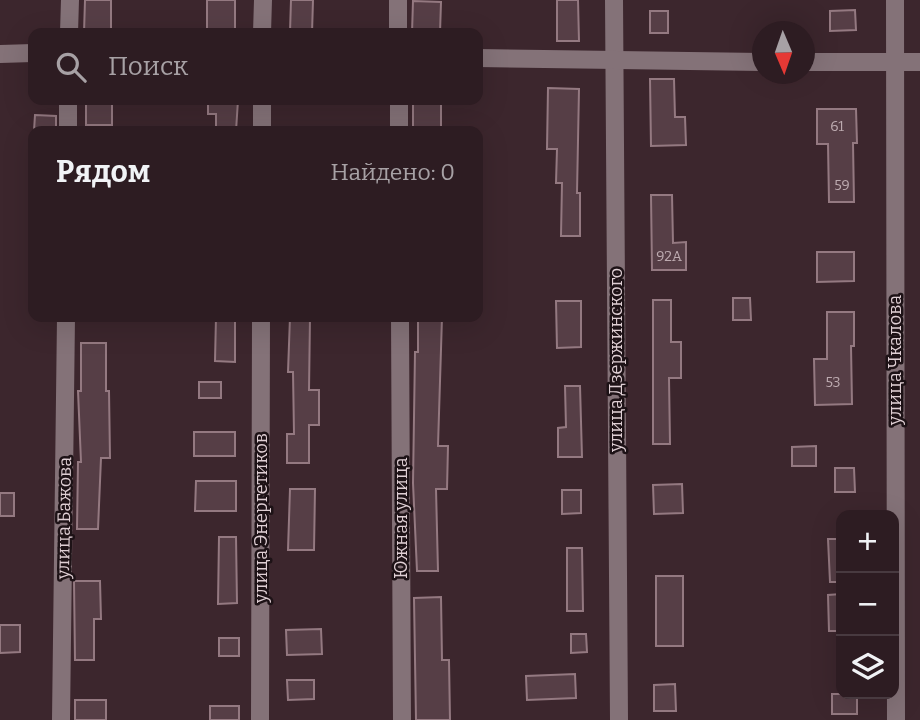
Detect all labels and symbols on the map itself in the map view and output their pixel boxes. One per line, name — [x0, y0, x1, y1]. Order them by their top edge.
north arrow — [752, 21, 815, 84]
house number: 61 — [830, 118, 844, 135]
house number: 59 — [834, 177, 850, 194]
house number: 92А — [656, 248, 682, 265]
street label: улица Дзержинского — [605, 268, 627, 453]
street label: улица Чкалова — [884, 295, 906, 426]
house number: 53 — [825, 374, 841, 391]
street label: улица Энергетиков — [250, 433, 272, 604]
street label: улица Бажова — [52, 456, 76, 580]
street label: Южная улица — [390, 457, 412, 579]

